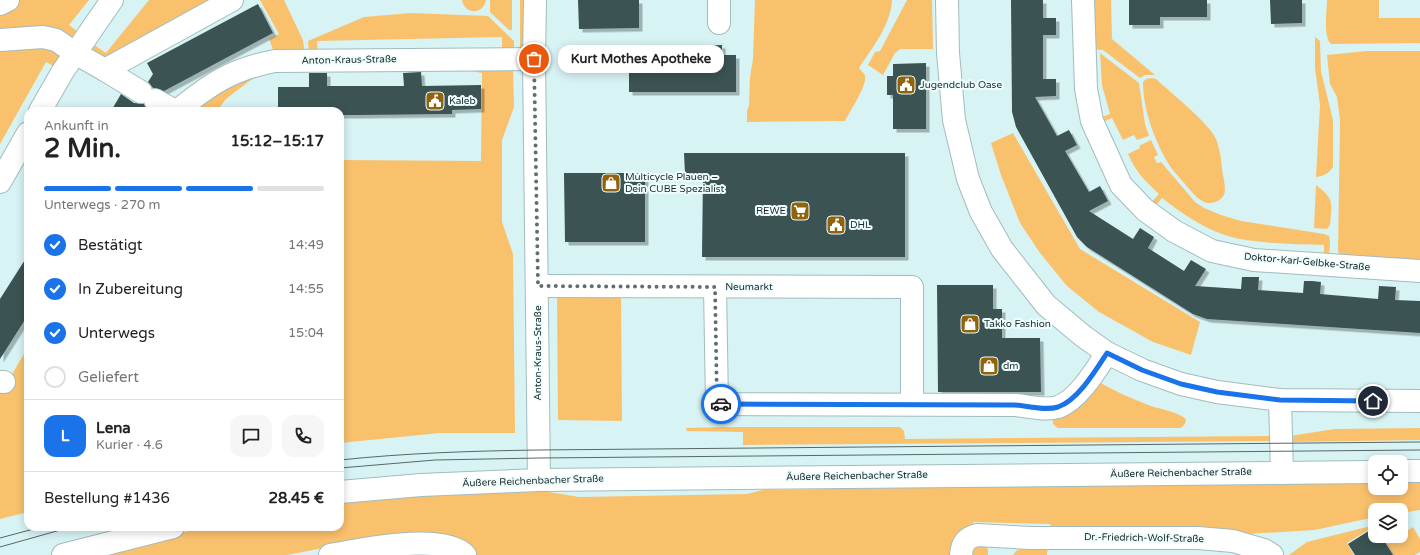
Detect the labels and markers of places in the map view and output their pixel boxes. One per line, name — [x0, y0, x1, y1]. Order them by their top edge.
pin — [517, 42, 551, 76]
callout: Kurt Mothes Apotheke — [558, 45, 724, 73]
public building icon: Jugendclub Oase — [895, 74, 917, 96]
place label: Jugendclub Oase — [920, 79, 1002, 91]
public building icon: Kaleb — [424, 90, 446, 112]
place label: Kaleb — [449, 95, 476, 107]
place label: Multicycle Plauen – Dein CUBE Spezialist — [625, 171, 724, 195]
shop icon: Multicycle Plauen – Dein CUBE Spezialist — [600, 172, 622, 194]
supermarket icon: REWE — [789, 200, 811, 222]
place label: REWE — [756, 205, 786, 217]
public building icon: DHL — [825, 214, 847, 236]
place label: DHL — [850, 219, 871, 231]
shop icon: Takko Fashion — [959, 313, 981, 335]
place label: Takko Fashion — [984, 318, 1051, 330]
shop icon: dm — [978, 355, 1000, 377]
place label: dm — [1003, 360, 1019, 372]
pin — [1356, 384, 1390, 418]

